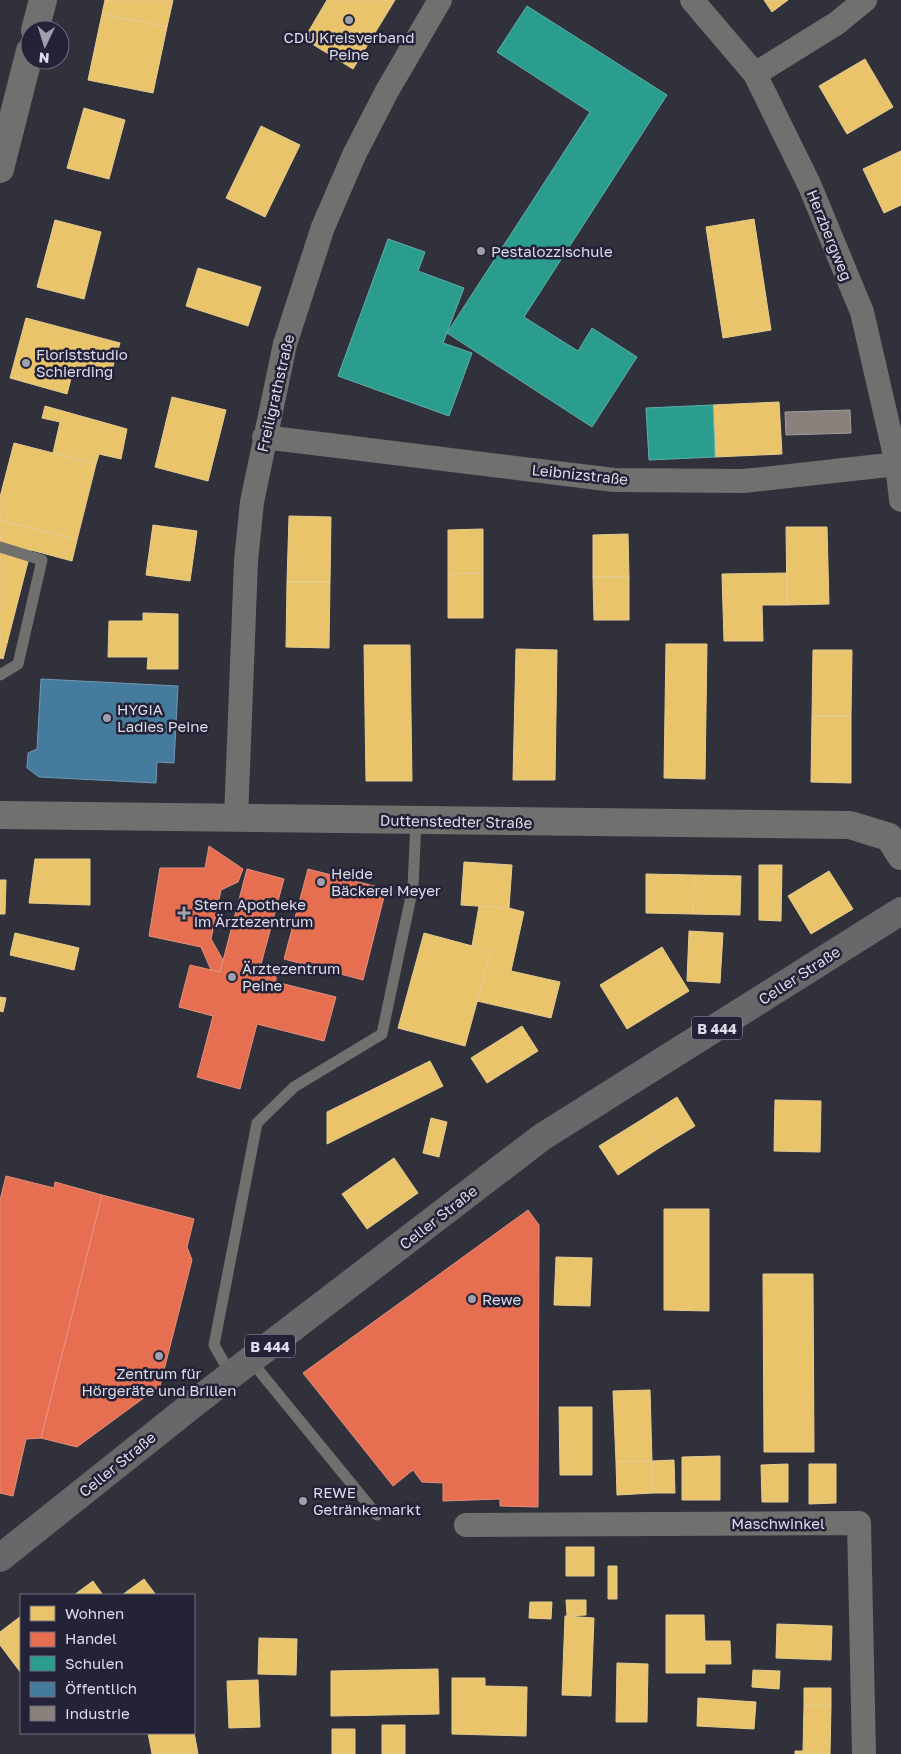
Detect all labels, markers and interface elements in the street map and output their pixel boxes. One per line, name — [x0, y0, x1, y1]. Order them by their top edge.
marker: CDU Kreisverband Peine — [343, 14, 355, 26]
north arrow — [20, 20, 70, 70]
place label: CDU Kreisverband Peine — [284, 28, 414, 63]
text: N — [38, 50, 50, 67]
street label: Herzbergweg — [804, 187, 856, 283]
place label: Pestalozzischule — [491, 242, 613, 260]
marker: Pestalozzischule — [475, 245, 487, 257]
street label: Freiligrathstraße — [253, 332, 297, 454]
place label: Floriststudio Schierding — [36, 345, 128, 380]
marker: Floriststudio Schierding — [20, 357, 32, 369]
street label: Leibnizstraße — [531, 460, 629, 488]
place label: HYGIA Ladies Peine — [117, 700, 208, 735]
marker: HYGIA Ladies Peine — [101, 712, 113, 724]
street label: Duttenstedter Straße — [380, 811, 533, 831]
place label: Heide Bäckerei Meyer — [331, 864, 441, 899]
marker: Heide Bäckerei Meyer — [315, 876, 327, 888]
place label: Stern Apotheke im Ärztezentrum — [194, 895, 313, 930]
marker: Stern Apotheke im Ärztezentrum — [178, 907, 190, 919]
street label: Celler Straße — [755, 942, 843, 1008]
place label: Ärztezentrum Peine — [242, 959, 340, 994]
marker: Ärztezentrum Peine — [226, 971, 238, 983]
road number: B 444 — [692, 1016, 742, 1040]
street label: Celler Straße — [396, 1181, 481, 1253]
place label: Rewe — [482, 1290, 522, 1308]
marker: Rewe — [466, 1293, 478, 1305]
road number: B 444 — [245, 1334, 295, 1358]
marker: Zentrum für Hörgeräte und Brillen — [153, 1350, 165, 1362]
place label: Zentrum für Hörgeräte und Brillen — [81, 1364, 237, 1399]
street label: Celler Straße — [75, 1427, 159, 1500]
place label: REWE Getränkemarkt — [313, 1483, 421, 1518]
marker: REWE Getränkemarkt — [297, 1495, 309, 1507]
street label: Maschwinkel — [731, 1514, 825, 1532]
legend — [20, 1594, 195, 1734]
text: Wohnen — [65, 1604, 124, 1622]
text: Handel — [65, 1629, 117, 1647]
text: Schulen — [65, 1654, 124, 1672]
text: Öffentlich — [65, 1679, 137, 1697]
text: Industrie — [65, 1704, 130, 1722]

